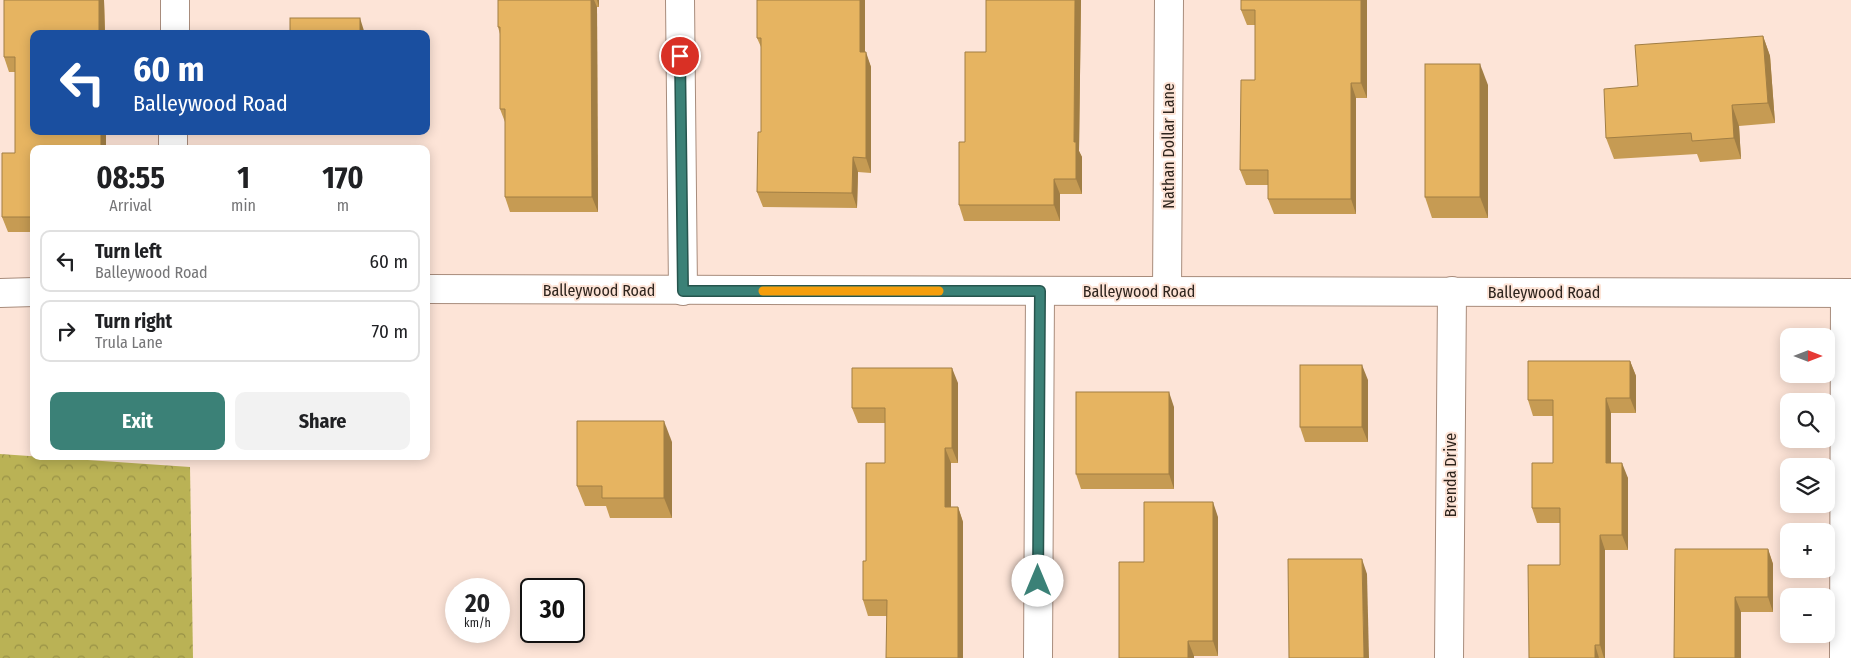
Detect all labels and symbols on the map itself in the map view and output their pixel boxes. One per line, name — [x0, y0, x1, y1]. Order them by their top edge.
pin — [659, 35, 701, 77]
street label: Nathan Dollar Lane — [1159, 83, 1178, 209]
street label: Balleywood Road — [543, 281, 655, 300]
street label: Balleywood Road — [1083, 282, 1195, 301]
street label: Balleywood Road — [1488, 283, 1600, 302]
north arrow — [1780, 328, 1835, 382]
street label: Brenda Drive — [1441, 433, 1460, 517]
position arrow — [1011, 554, 1063, 606]
speed limit sign: 30 — [520, 578, 585, 643]

